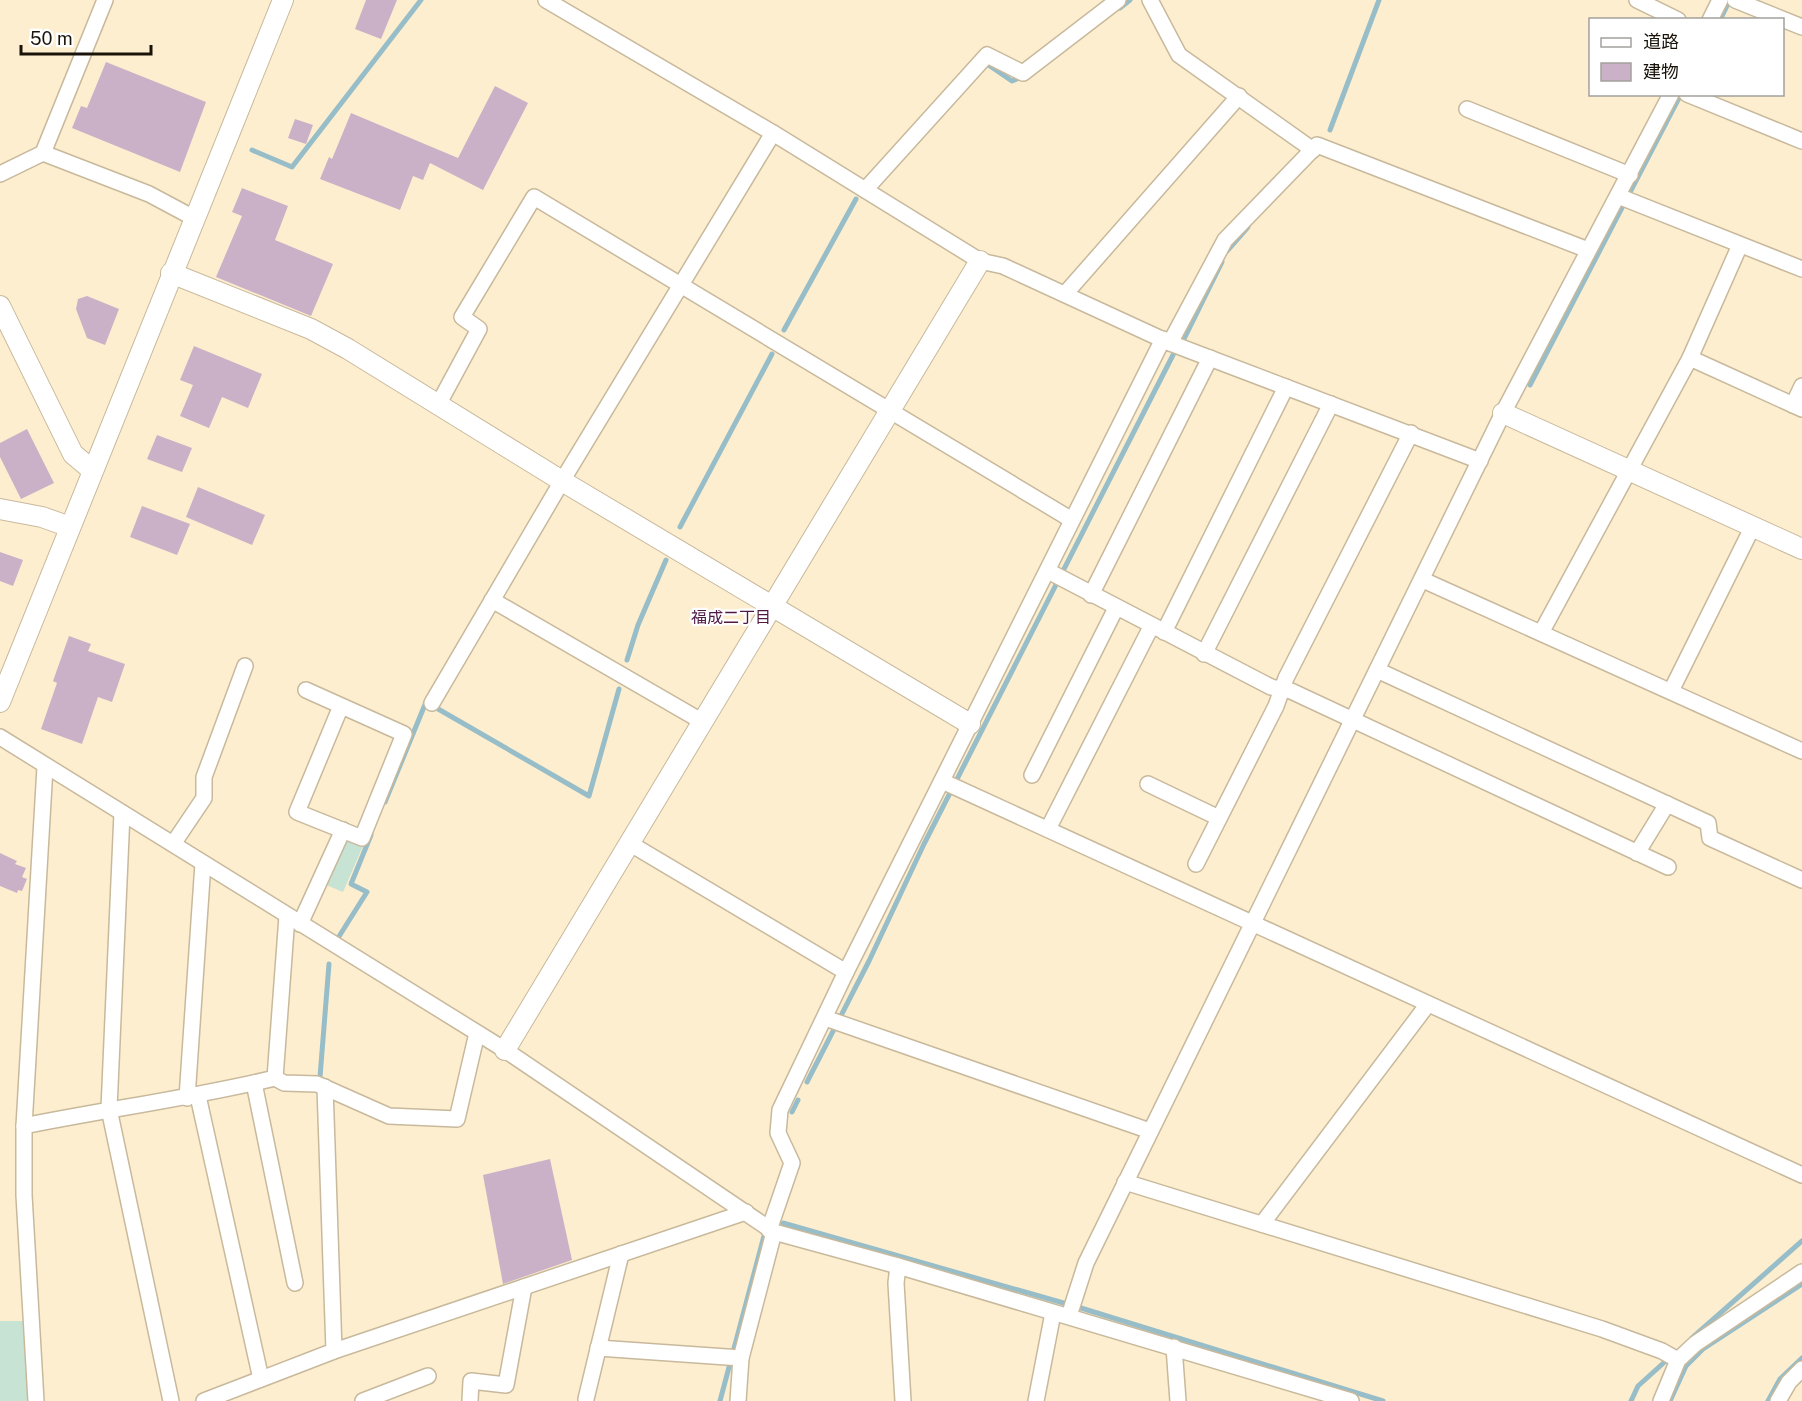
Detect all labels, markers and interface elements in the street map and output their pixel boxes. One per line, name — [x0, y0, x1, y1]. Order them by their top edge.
scale bar — [21, 18, 152, 56]
legend — [1589, 18, 1784, 96]
text: 50 m — [30, 28, 73, 49]
text: 道路 — [1643, 31, 1679, 52]
text: 建物 — [1643, 61, 1679, 82]
district label: 福成二丁目 — [691, 608, 771, 627]

